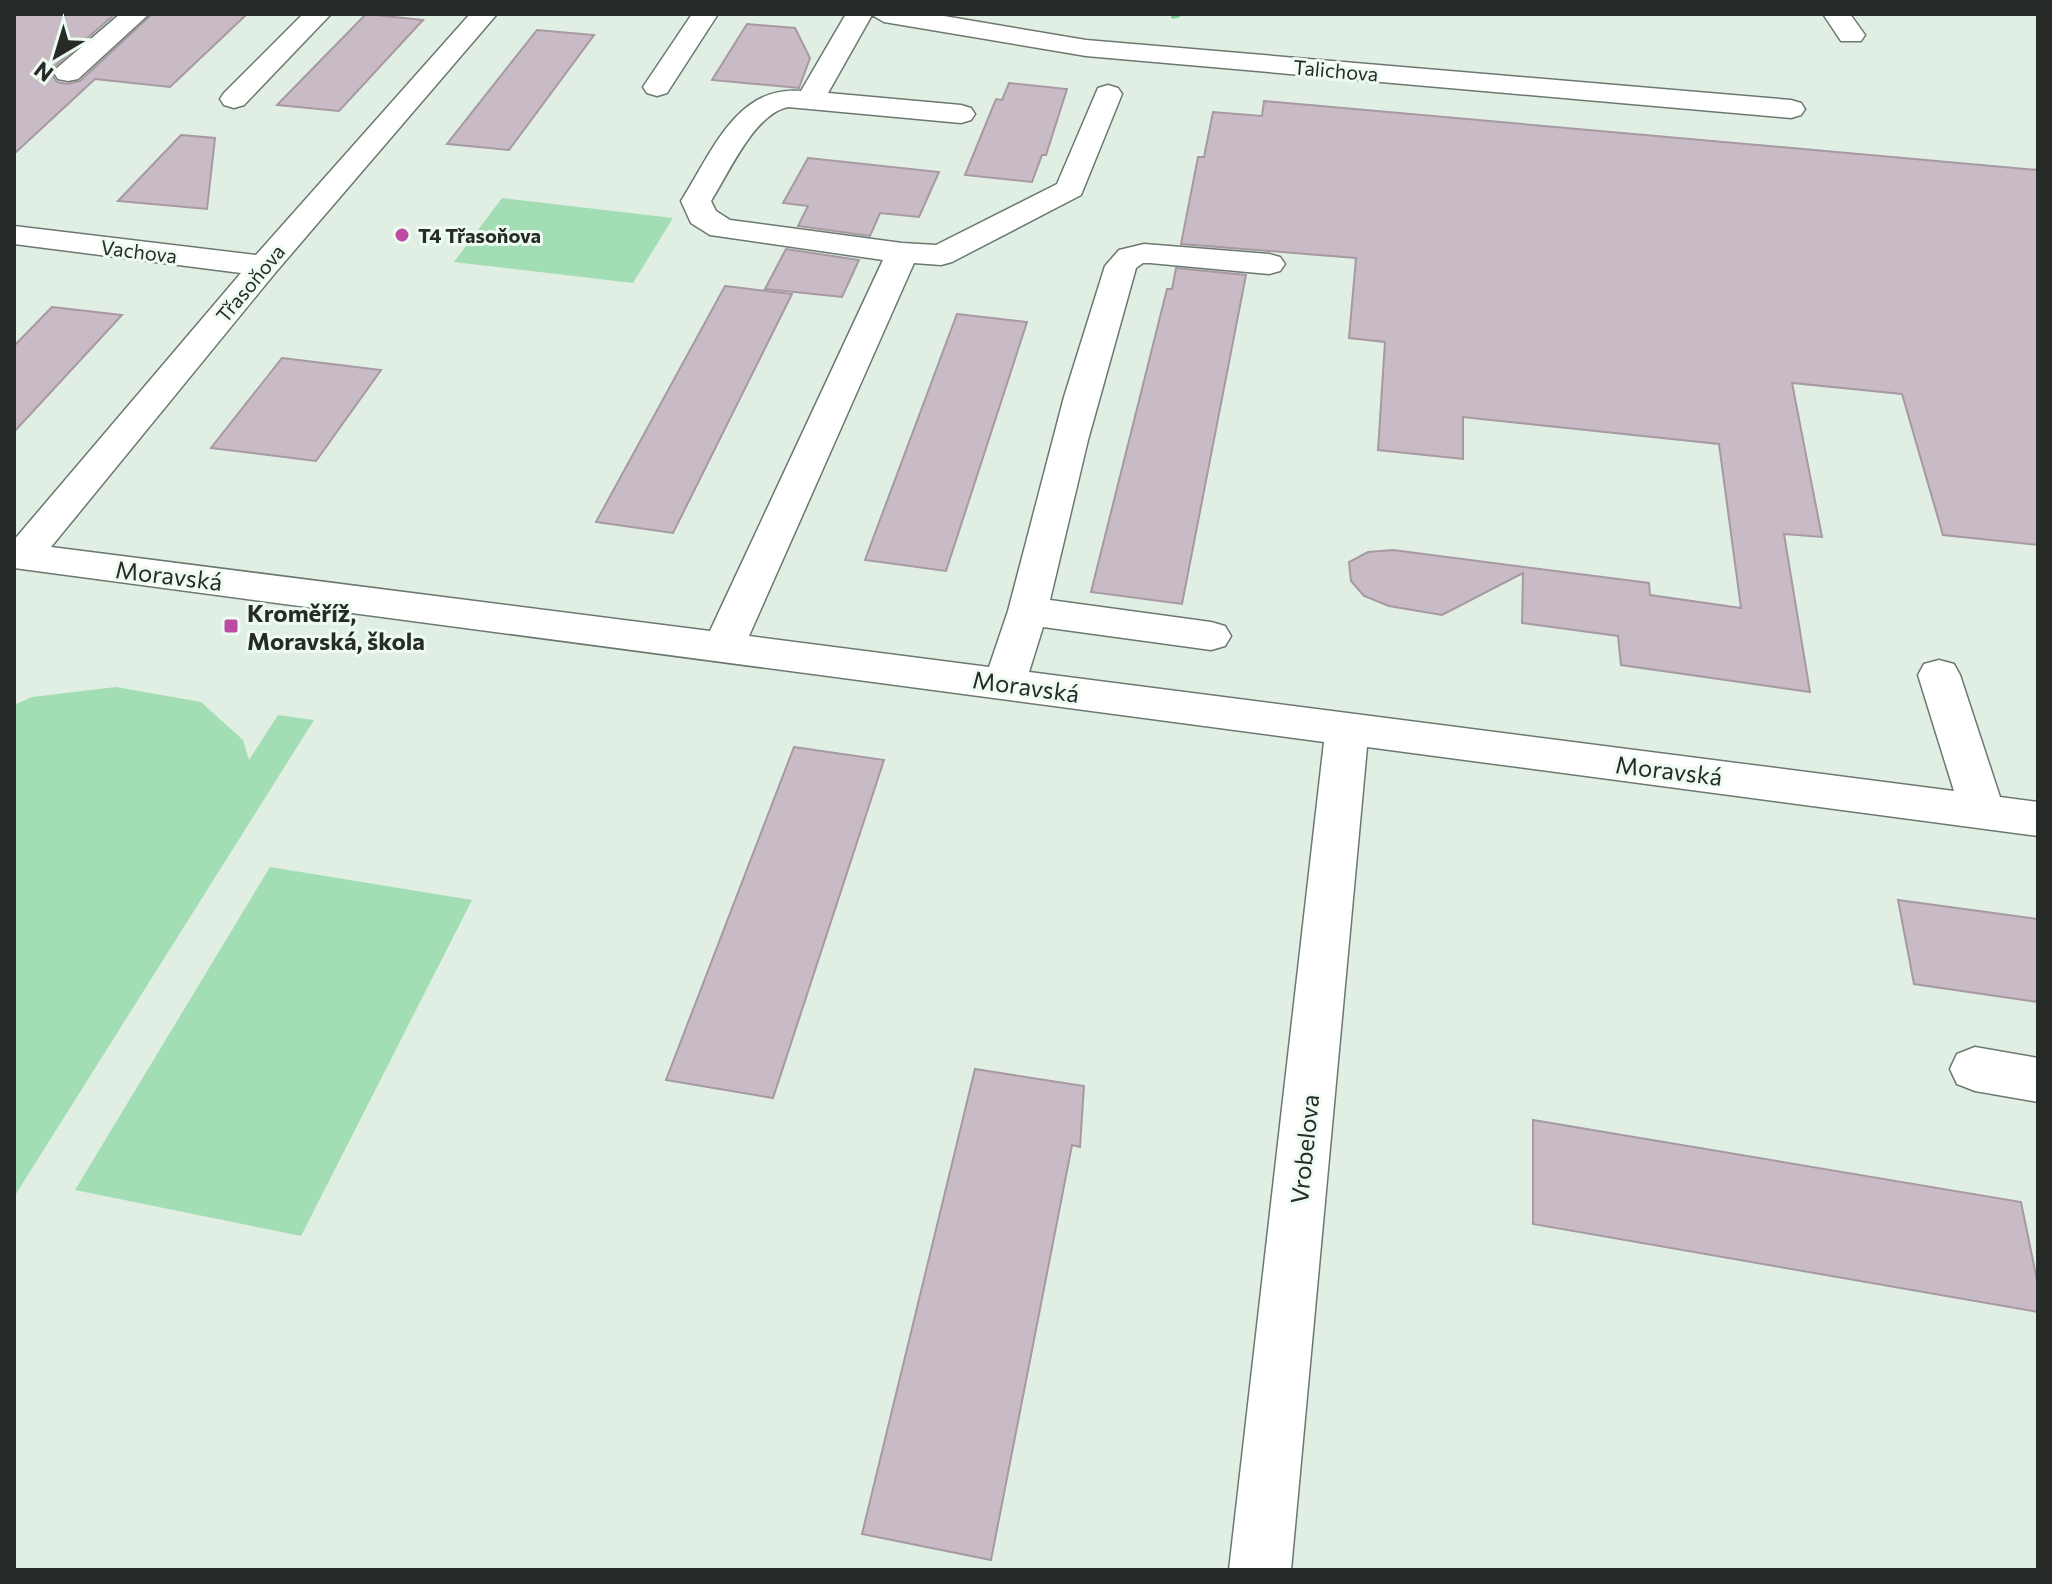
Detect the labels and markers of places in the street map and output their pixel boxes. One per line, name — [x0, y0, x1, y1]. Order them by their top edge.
place label: T4 Třasoňova — [418, 223, 541, 247]
marker: T4 Třasoňova — [393, 226, 411, 244]
place label: Kroměříž, Moravská, škola — [247, 598, 425, 655]
marker: Kroměříž, Moravská, škola — [222, 617, 240, 635]

